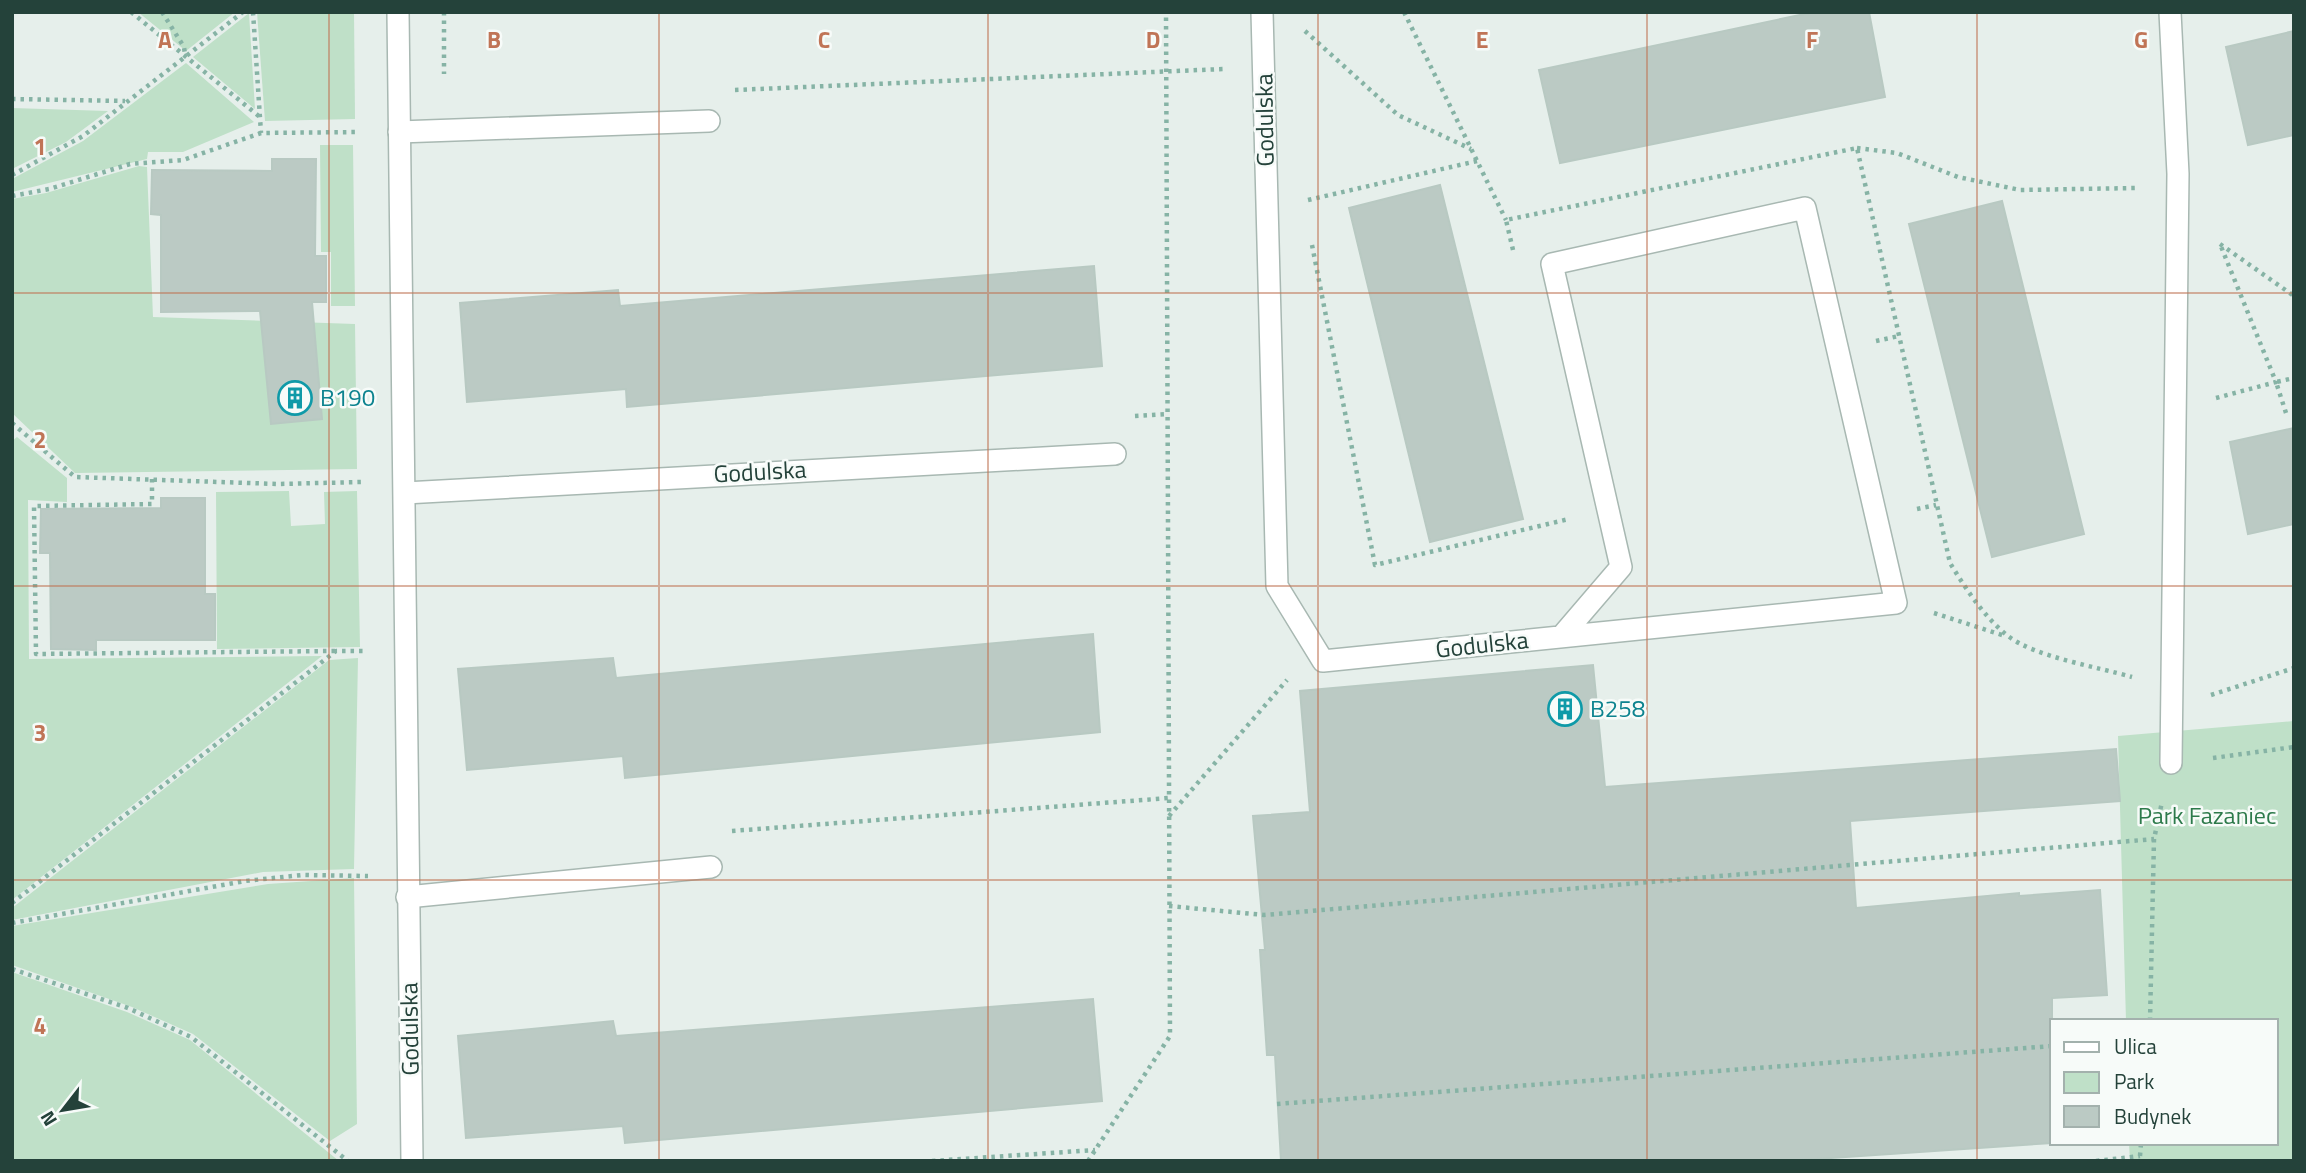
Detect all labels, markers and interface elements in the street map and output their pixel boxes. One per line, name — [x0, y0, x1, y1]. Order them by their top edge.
text: A — [158, 22, 172, 57]
text: B — [487, 22, 501, 57]
text: C — [818, 22, 830, 57]
text: D — [1146, 22, 1160, 57]
text: E — [1476, 22, 1488, 57]
text: F — [1806, 22, 1818, 57]
text: G — [2134, 22, 2148, 57]
street label: Godulska — [1245, 73, 1283, 167]
text: 1 — [34, 129, 46, 164]
building icon: B190 — [276, 379, 314, 417]
place label: B190 — [320, 379, 375, 415]
text: 2 — [34, 422, 46, 457]
street label: Godulska — [713, 451, 807, 491]
street label: Godulska — [1434, 621, 1530, 667]
building icon: B258 — [1546, 690, 1584, 728]
place label: B258 — [1590, 690, 1645, 726]
text: 3 — [34, 715, 46, 750]
park label: Park Fazaniec — [2138, 797, 2276, 833]
street label: Godulska — [390, 982, 428, 1076]
text: 4 — [34, 1008, 46, 1043]
legend — [2050, 1019, 2278, 1145]
text: Ulica — [2114, 1030, 2157, 1062]
text: Park — [2114, 1065, 2154, 1097]
north arrow — [28, 1075, 98, 1145]
text: Budynek — [2114, 1100, 2191, 1132]
text: N — [32, 1106, 64, 1132]

